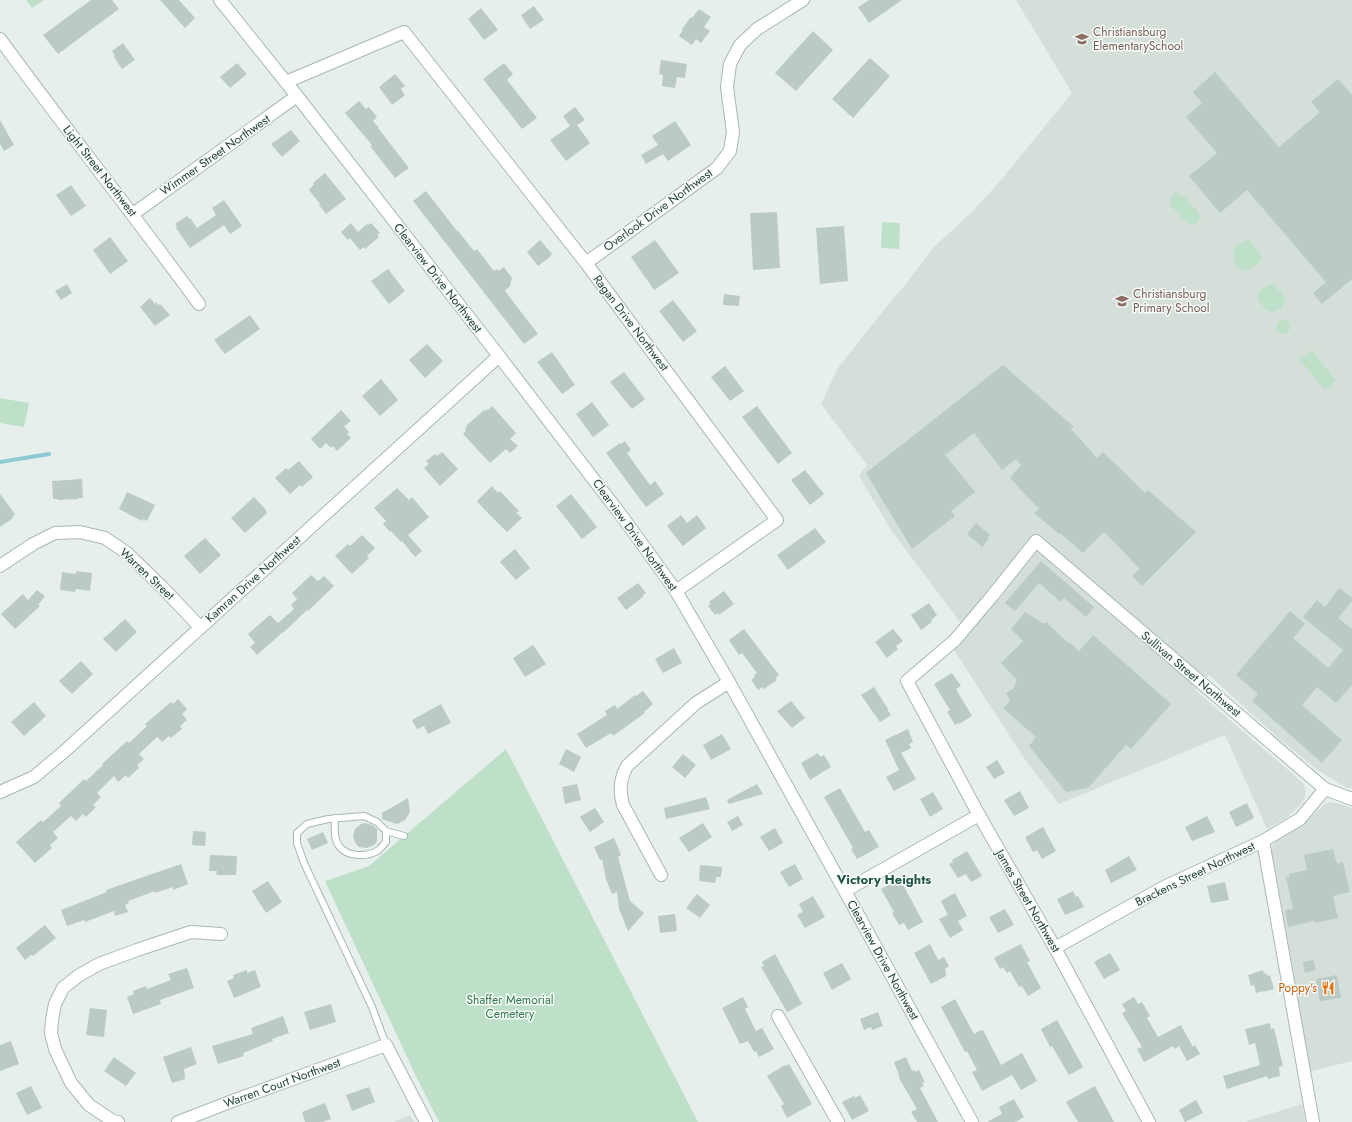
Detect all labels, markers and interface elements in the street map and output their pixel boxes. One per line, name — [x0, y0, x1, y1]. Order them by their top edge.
place label: Christiansburg ElementarySchool — [1093, 23, 1183, 55]
school or university icon: Christiansburg ElementarySchool — [1074, 31, 1090, 47]
street label: Wimmer Street Northwest — [156, 110, 274, 200]
street label: Light Street Northwest — [59, 122, 141, 221]
street label: Overlook Drive Northwest — [600, 164, 716, 256]
street label: Clearview Drive Northwest — [389, 219, 487, 337]
street label: Ragan Drive Northwest — [589, 271, 673, 375]
place label: Christiansburg Primary School — [1133, 285, 1210, 317]
school or university icon: Christiansburg Primary School — [1114, 293, 1130, 309]
street label: Clearview Drive Northwest — [588, 475, 682, 595]
street label: Kamran Drive Northwest — [201, 531, 305, 627]
street label: Warren Street — [116, 544, 179, 604]
street label: Sullivan Street Northwest — [1137, 627, 1245, 721]
street label: Brackens Street Northwest — [1132, 837, 1258, 911]
street label: James Street Northwest — [990, 845, 1065, 956]
district label: Victory Heights — [836, 870, 931, 889]
street label: Clearview Drive Northwest — [842, 897, 924, 1023]
place label: Poppy's — [1278, 979, 1317, 997]
restaurant icon: Poppy's — [1320, 980, 1336, 996]
park label: Shaffer Memorial Cemetery — [467, 991, 554, 1023]
street label: Warren Court Northwest — [221, 1053, 343, 1113]

